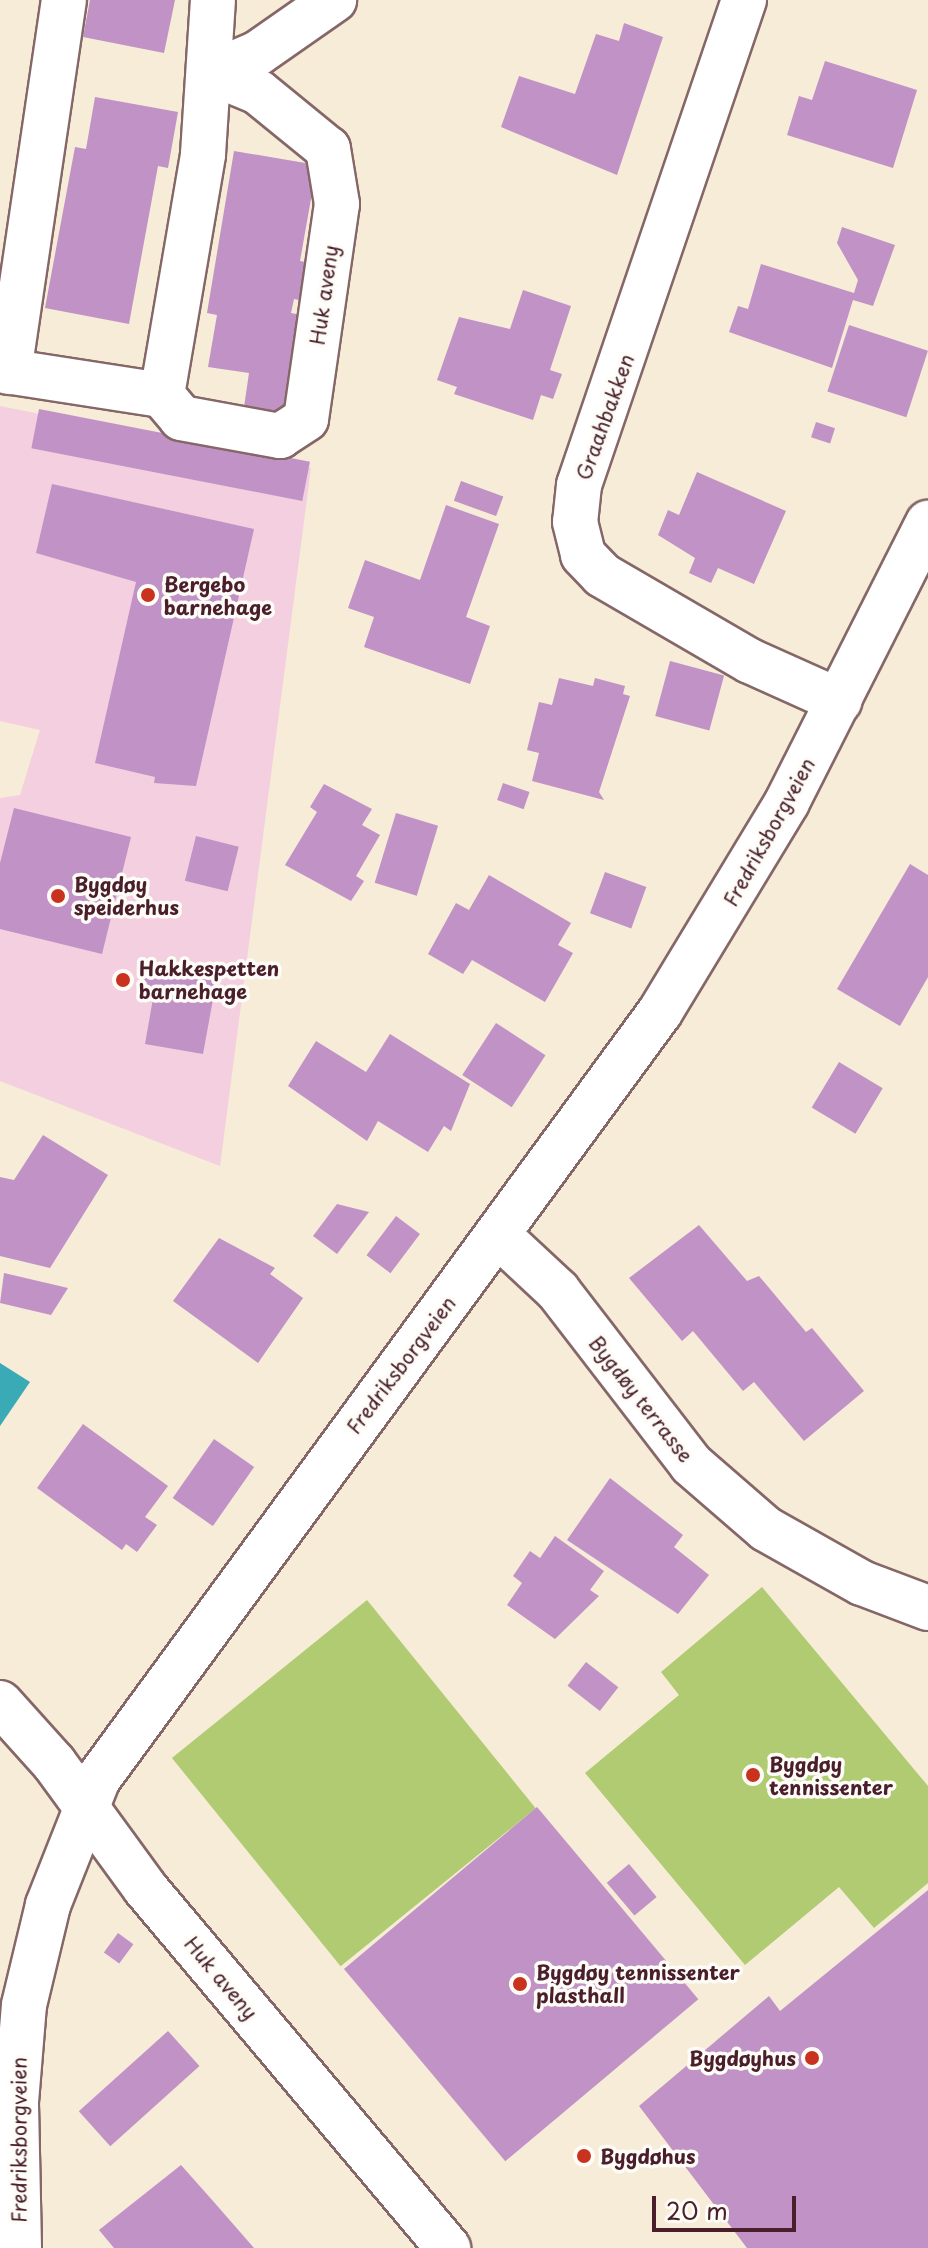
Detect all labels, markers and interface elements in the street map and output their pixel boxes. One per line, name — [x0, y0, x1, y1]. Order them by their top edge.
street label: Huk aveny — [305, 243, 343, 347]
street label: Graahbakken — [571, 351, 639, 483]
place label: Bergebo barnehage — [164, 572, 272, 619]
marker: Bergebo barnehage — [139, 586, 157, 604]
street label: Fredriksborgveien — [718, 754, 820, 910]
place label: Bygdøy speiderhus — [74, 872, 179, 919]
marker: Bygdøy speiderhus — [49, 887, 67, 905]
place label: Hakkespetten barnehage — [139, 956, 279, 1003]
marker: Hakkespetten barnehage — [114, 971, 132, 989]
street label: Fredriksborgveien — [341, 1291, 461, 1439]
street label: Bygdøy terrasse — [584, 1331, 698, 1467]
place label: Bygdøy tennissenter — [769, 1752, 893, 1799]
marker: Bygdøy tennissenter — [744, 1766, 762, 1784]
street label: Huk aveny — [179, 1931, 263, 2025]
place label: Bygdøy tennissenter plasthall — [536, 1960, 740, 2007]
marker: Bygdøy tennissenter plasthall — [511, 1975, 529, 1993]
place label: Bygdøyhus — [689, 2046, 796, 2070]
marker: Bygdøyhus — [803, 2049, 821, 2067]
street label: Fredriksborgveien — [7, 2057, 31, 2223]
place label: Bygdøhus — [600, 2144, 696, 2168]
marker: Bygdøhus — [575, 2147, 593, 2165]
scale bar — [656, 2180, 800, 2230]
text: 20 m — [666, 2192, 728, 2228]

